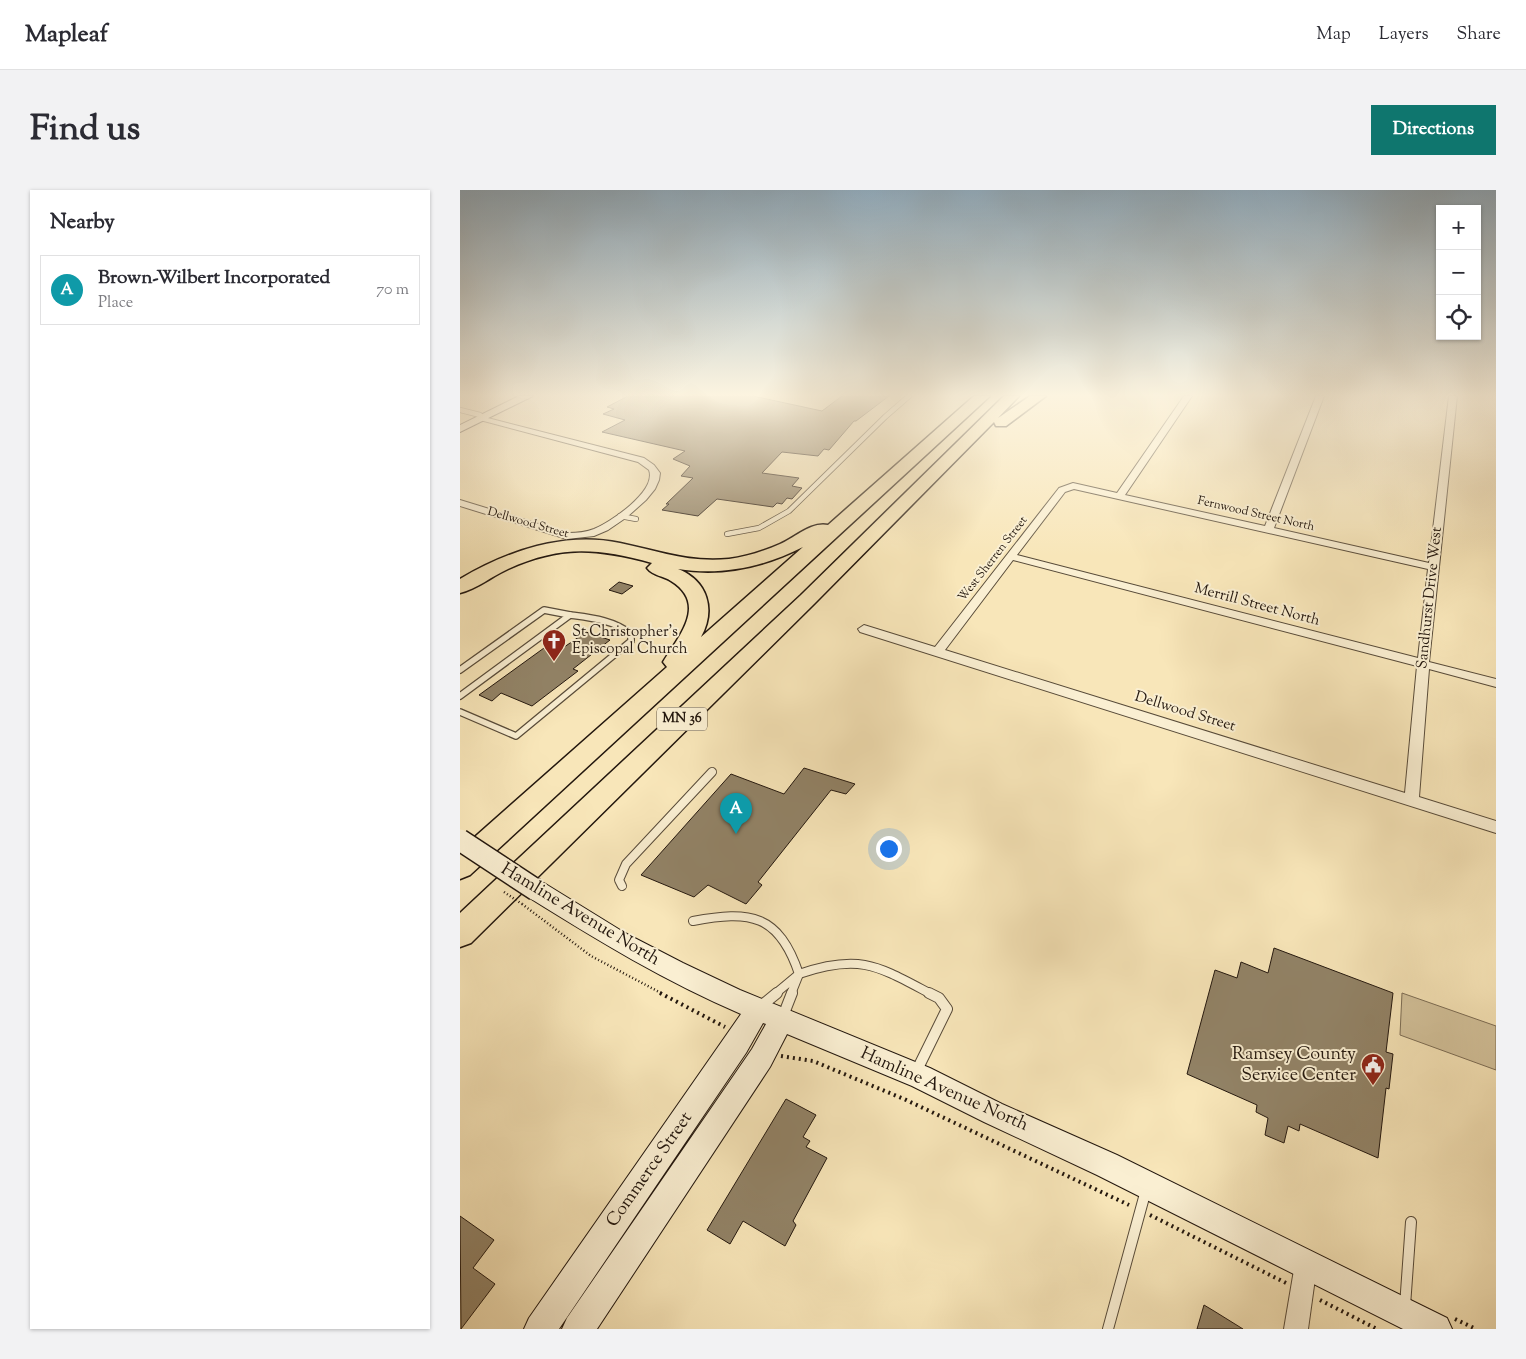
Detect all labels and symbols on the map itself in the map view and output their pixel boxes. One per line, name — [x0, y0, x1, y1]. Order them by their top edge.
street label: Fernwood Street North — [1196, 492, 1316, 536]
street label: Dellwood Street — [485, 503, 571, 543]
street label: West Sherren Street — [954, 512, 1032, 606]
street label: Sandhurst Drive West — [1412, 526, 1448, 670]
street label: Merrill Street North — [1192, 578, 1322, 632]
place label: St Christopher's Episcopal Church — [572, 622, 688, 660]
church icon: St Christopher's Episcopal Church — [541, 628, 567, 662]
street label: Dellwood Street — [1132, 687, 1238, 737]
road number: MN 36 — [657, 708, 707, 730]
pin: A — [720, 793, 752, 834]
your location — [876, 836, 902, 862]
street label: Hamline Avenue North — [495, 857, 665, 973]
street label: Hamline Avenue North — [856, 1041, 1033, 1139]
place label: Ramsey County Service Center — [1232, 1042, 1356, 1089]
public building icon: Ramsey County Service Center — [1360, 1052, 1386, 1086]
street label: Commerce Street — [601, 1107, 699, 1233]

